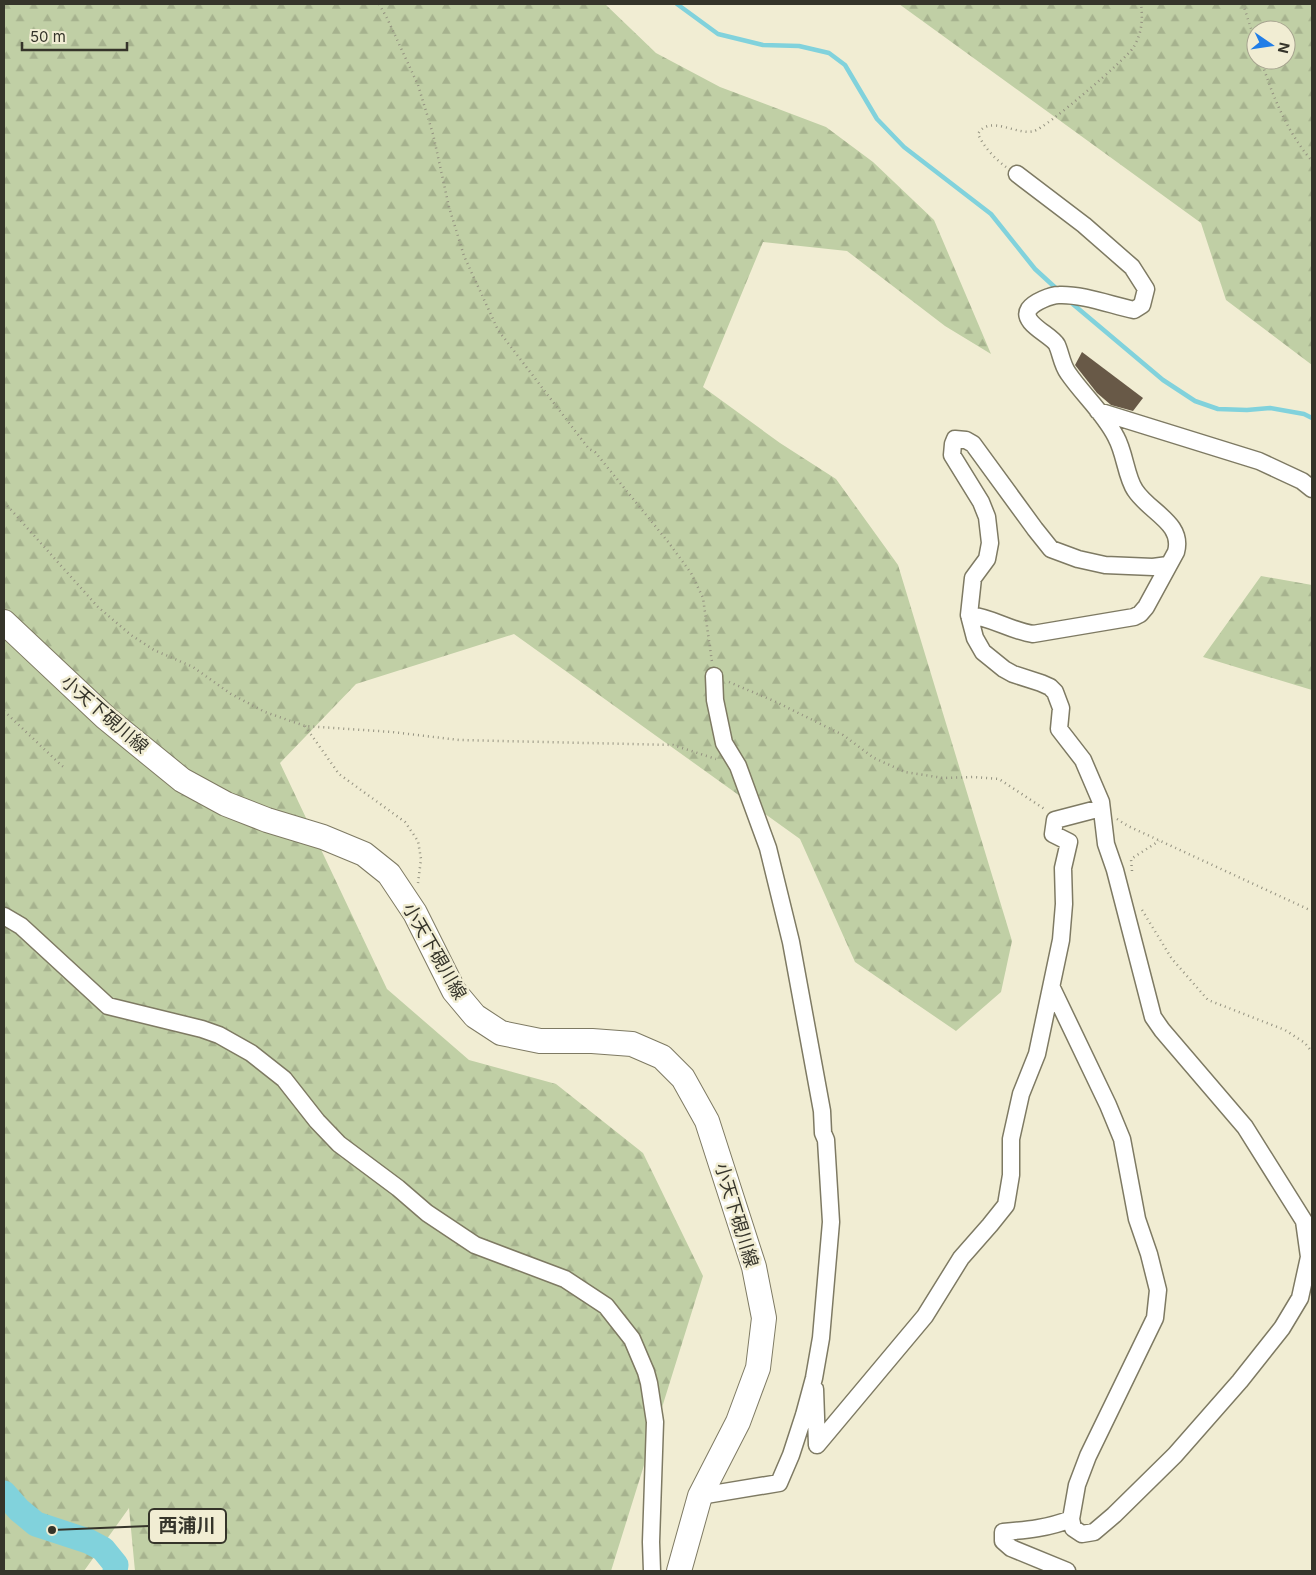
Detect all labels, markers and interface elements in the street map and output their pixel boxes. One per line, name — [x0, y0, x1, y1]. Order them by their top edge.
scale bar — [22, 20, 128, 52]
north arrow — [1246, 20, 1296, 70]
text: 50 m — [30, 27, 66, 46]
text: N — [1275, 41, 1294, 55]
street label: 小天下硯川線 — [57, 671, 153, 757]
street label: 小天下硯川線 — [399, 899, 471, 1003]
street label: 小天下硯川線 — [711, 1160, 763, 1270]
callout: 西浦川 — [149, 1509, 226, 1543]
text: 西浦川 — [158, 1514, 216, 1537]

